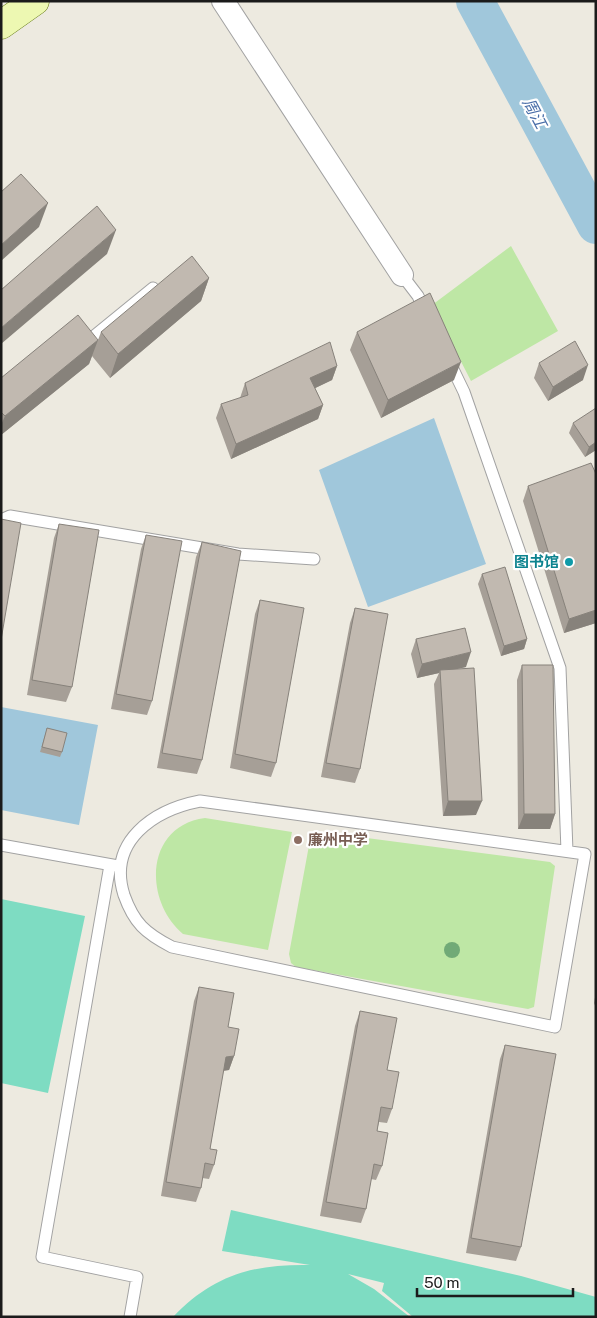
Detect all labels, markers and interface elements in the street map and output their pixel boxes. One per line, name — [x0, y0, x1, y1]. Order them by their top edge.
water label: 周江 — [519, 95, 551, 134]
place label: 图书馆 — [514, 553, 559, 570]
marker: 图书馆 — [563, 556, 575, 568]
place label: 廉州中学 — [308, 831, 368, 848]
marker: 廉州中学 — [292, 834, 304, 846]
scale bar — [417, 1266, 573, 1298]
text: 50 m — [424, 1274, 459, 1291]

